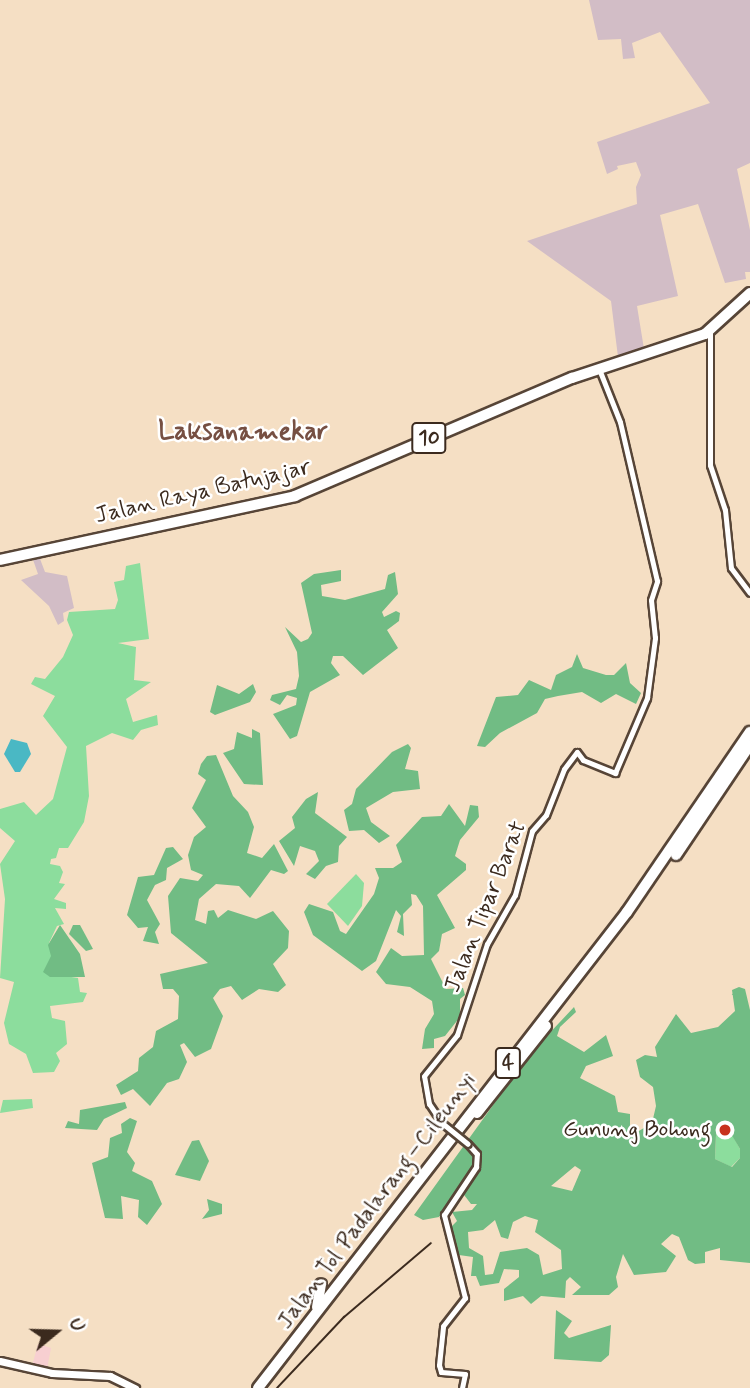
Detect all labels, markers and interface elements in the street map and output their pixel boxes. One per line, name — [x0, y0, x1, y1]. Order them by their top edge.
district label: Laksanamekar — [158, 417, 328, 449]
road number: 10 — [410, 420, 448, 456]
street label: Jalan Raya Batujajar — [94, 454, 312, 530]
street label: Jalan Tipar Barat — [440, 820, 532, 994]
road number: 4 — [494, 1046, 522, 1080]
street label: Jalan Tol Padalarang–Cileunyi — [272, 1067, 482, 1335]
place label: Gunung Bohong — [562, 1116, 711, 1144]
marker: Gunung Bohong — [717, 1122, 733, 1138]
north arrow — [21, 1297, 91, 1367]
text: U — [62, 1315, 90, 1335]

